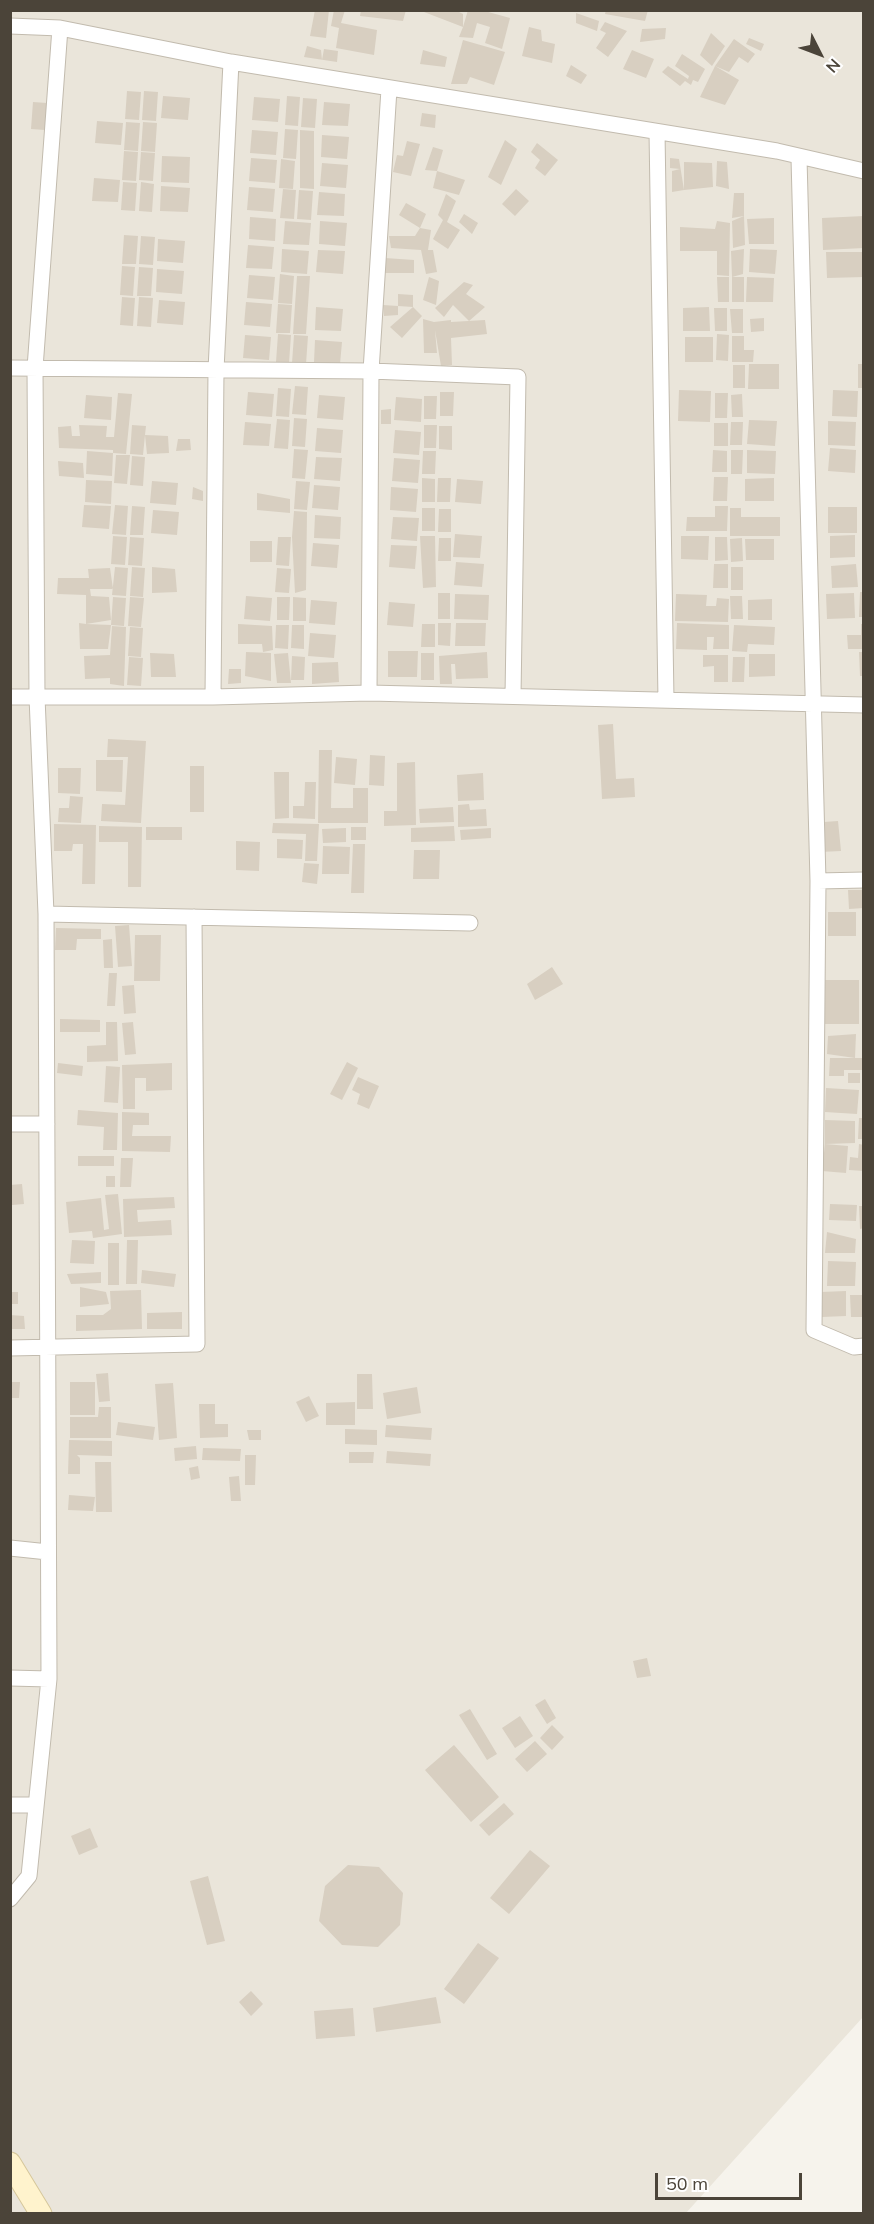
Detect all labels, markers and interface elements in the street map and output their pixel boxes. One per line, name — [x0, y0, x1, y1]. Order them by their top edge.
north arrow — [790, 24, 850, 84]
text: N — [822, 55, 845, 77]
scale bar — [658, 2161, 805, 2199]
text: 50 m — [666, 2172, 708, 2195]

